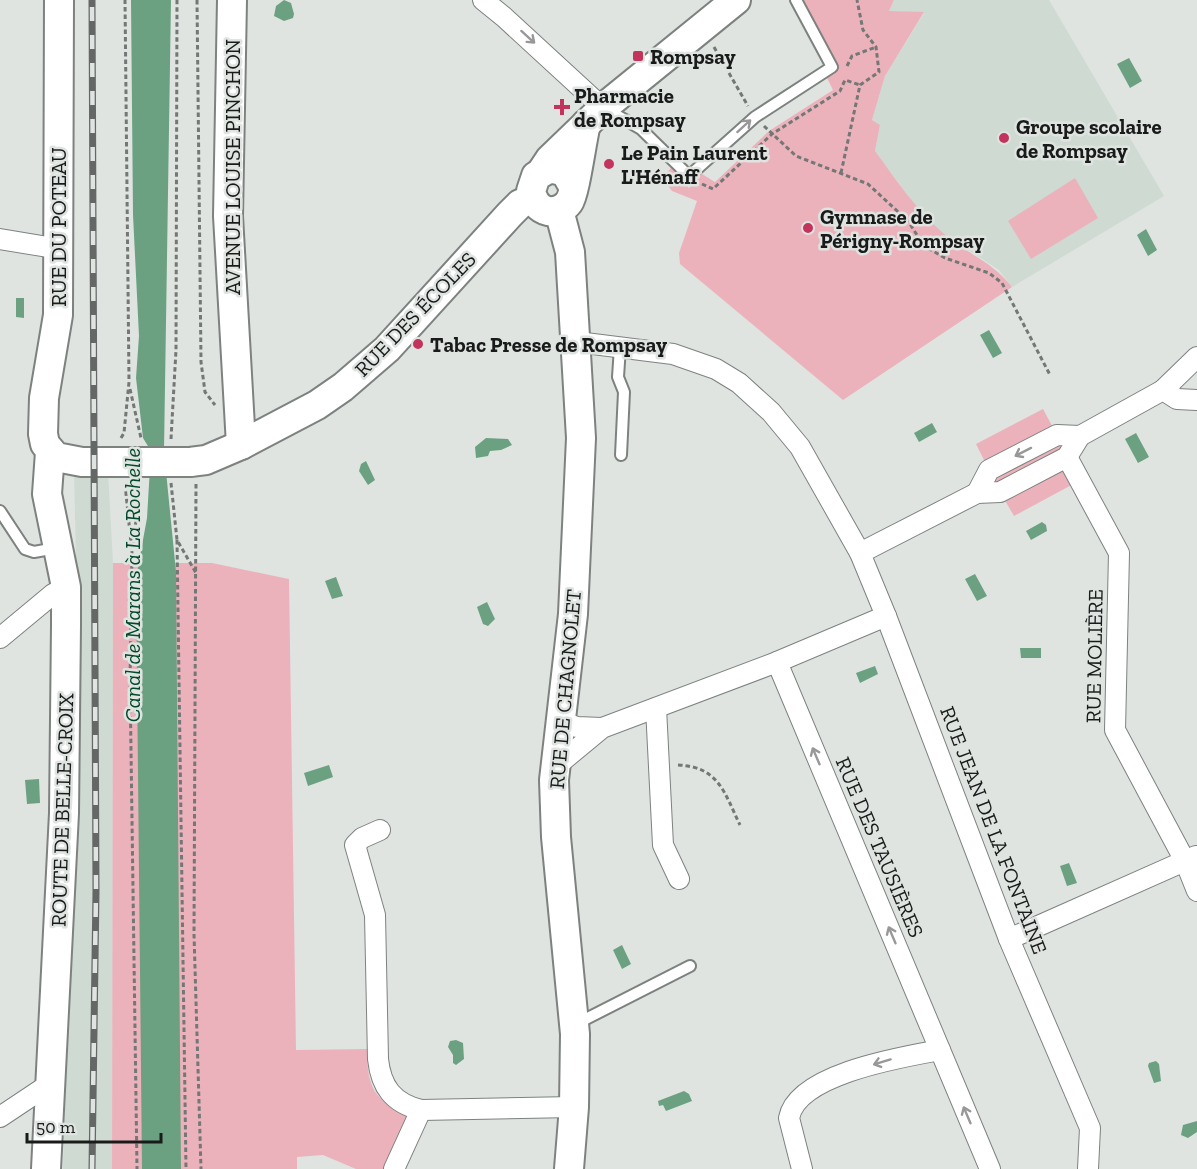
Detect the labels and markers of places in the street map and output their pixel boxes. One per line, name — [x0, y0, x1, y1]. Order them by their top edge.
place label: Rompsay — [650, 44, 736, 69]
marker: Rompsay — [631, 49, 645, 63]
place label: Pharmacie de Rompsay — [574, 83, 686, 132]
marker: Pharmacie de Rompsay — [555, 100, 569, 114]
place label: Groupe scolaire de Rompsay — [1016, 114, 1162, 163]
marker: Groupe scolaire de Rompsay — [997, 131, 1011, 145]
place label: Le Pain Laurent L'Hénaff — [621, 140, 768, 189]
marker: Le Pain Laurent L'Hénaff — [602, 157, 616, 171]
place label: Gymnase de Périgny-Rompsay — [820, 204, 984, 253]
marker: Gymnase de Périgny-Rompsay — [801, 221, 815, 235]
place label: Tabac Presse de Rompsay — [430, 332, 667, 357]
marker: Tabac Presse de Rompsay — [411, 337, 425, 351]

